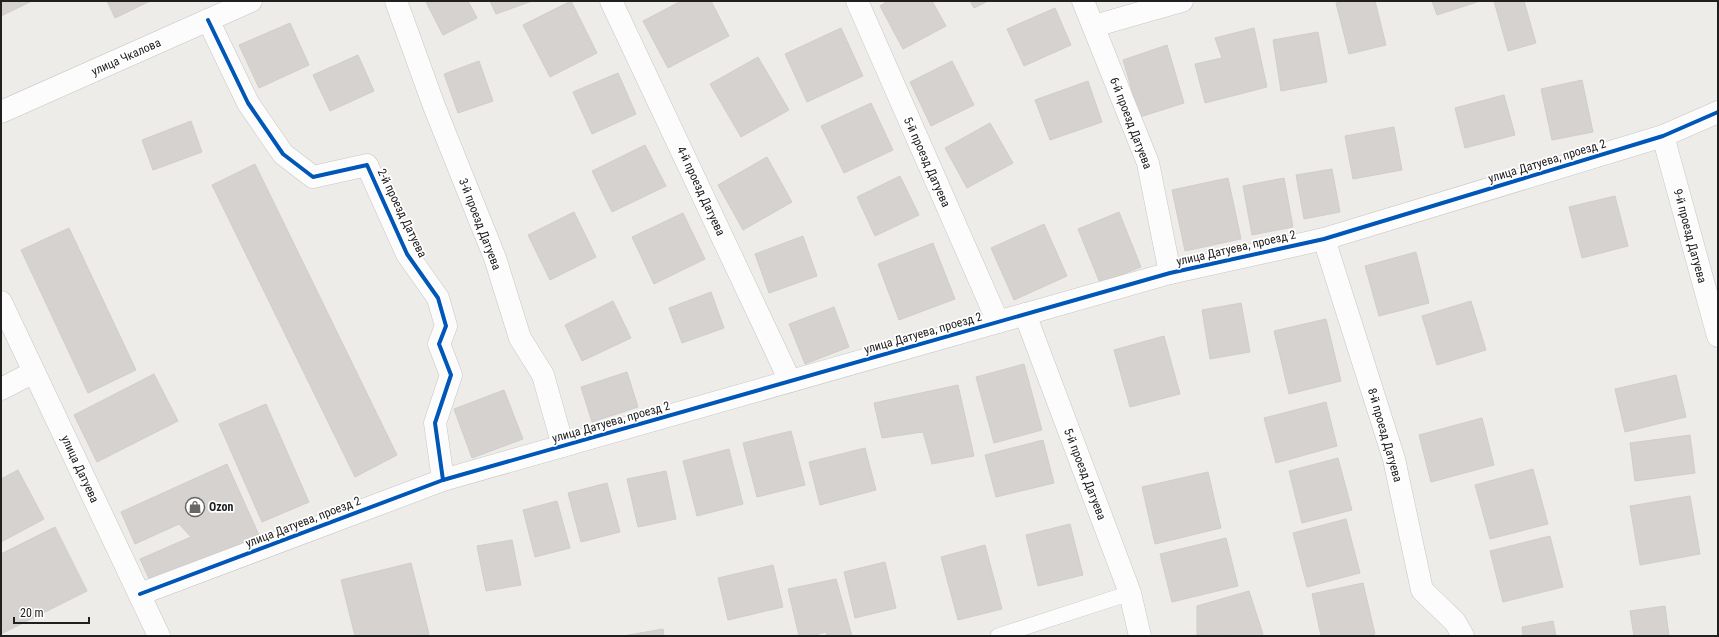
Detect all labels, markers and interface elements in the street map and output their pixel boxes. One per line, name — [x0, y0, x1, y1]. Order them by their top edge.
street label: улица Чкалова — [89, 35, 163, 79]
street label: 6-й проезд Датуева — [1107, 75, 1155, 171]
street label: 5-й проезд Датуева — [901, 115, 953, 209]
street label: улица Датуева, проезд 2 — [1487, 136, 1608, 186]
street label: 4-й проезд Датуева — [674, 144, 728, 238]
street label: 2-й проезд Датуева — [374, 166, 430, 260]
street label: 3-й проезд Датуева — [456, 176, 504, 272]
street label: 9-й проезд Датуева — [1671, 187, 1709, 285]
street label: улица Датуева, проезд 2 — [1175, 227, 1297, 269]
street label: улица Датуева, проезд 2 — [862, 309, 984, 357]
street label: 8-й проезд Датуева — [1365, 386, 1405, 484]
street label: улица Датуева, проезд 2 — [550, 398, 672, 446]
street label: 5-й проезд Датуева — [1061, 426, 1109, 522]
street label: улица Датуева — [58, 433, 102, 505]
street label: улица Датуева, проезд 2 — [243, 494, 363, 550]
shop icon: Ozon — [184, 496, 206, 518]
place label: Ozon — [209, 500, 234, 514]
scale bar — [14, 599, 89, 625]
text: 20 m — [20, 606, 44, 620]

